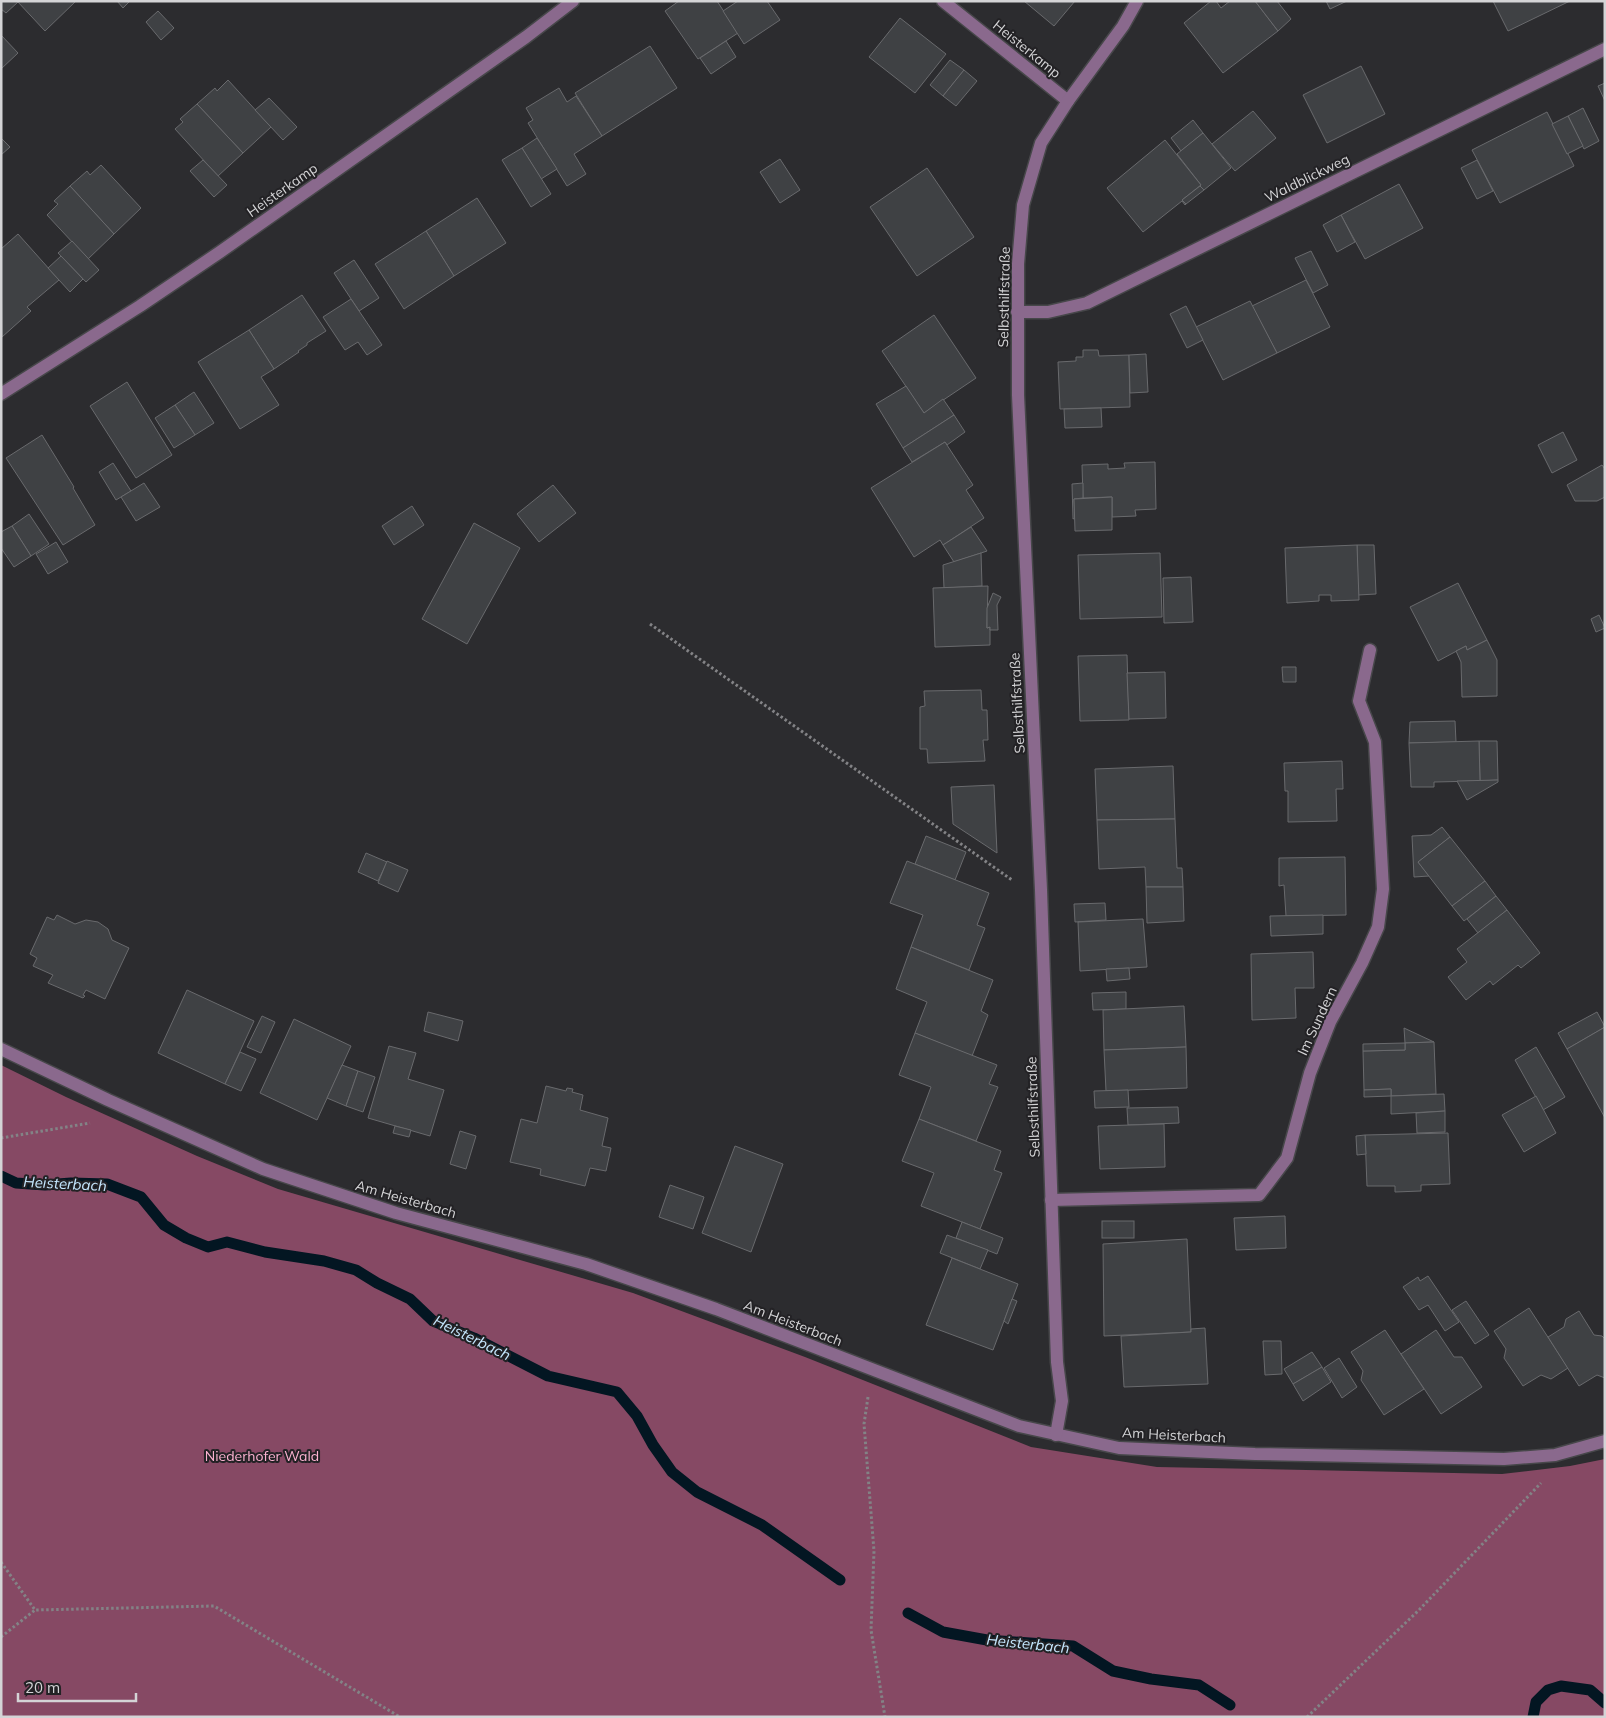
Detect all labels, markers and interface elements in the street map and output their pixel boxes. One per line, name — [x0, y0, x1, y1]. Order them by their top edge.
street label: Heisterkamp — [989, 16, 1065, 82]
street label: Waldblickweg — [1262, 150, 1352, 206]
street label: Heisterkamp — [243, 159, 321, 221]
street label: Selbsthilfstraße — [994, 246, 1014, 348]
street label: Selbsthilfstraße — [1005, 652, 1029, 754]
street label: Im Sundern — [1293, 984, 1341, 1058]
street label: Selbsthilfstraße — [1022, 1056, 1044, 1158]
water label: Heisterbach — [23, 1172, 107, 1195]
street label: Am Heisterbach — [353, 1176, 459, 1222]
street label: Am Heisterbach — [741, 1296, 845, 1350]
water label: Heisterbach — [430, 1311, 514, 1364]
street label: Am Heisterbach — [1121, 1423, 1227, 1447]
park label: Niederhofer Wald — [205, 1447, 319, 1465]
water label: Heisterbach — [985, 1630, 1071, 1657]
scale bar — [18, 1670, 135, 1702]
text: 20 m — [25, 1678, 60, 1697]

